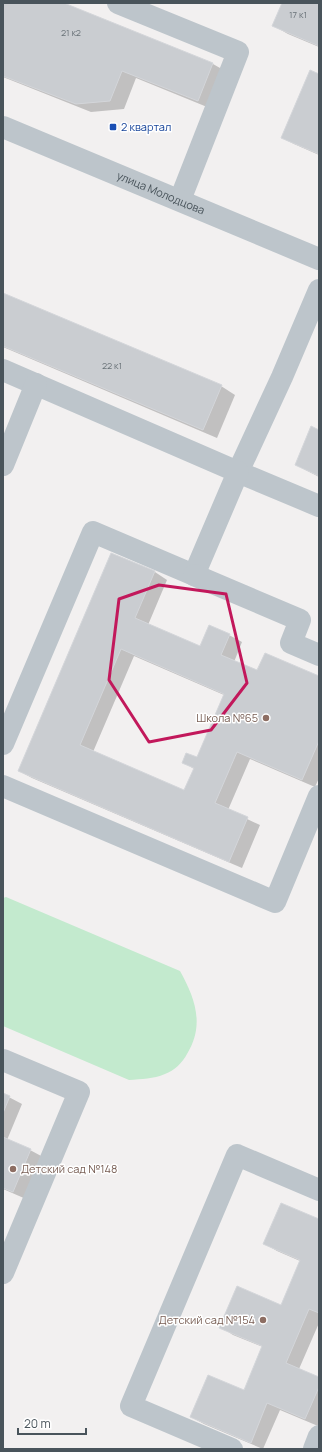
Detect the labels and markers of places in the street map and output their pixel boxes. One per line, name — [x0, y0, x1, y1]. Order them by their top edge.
place label: 2 квартал — [121, 119, 171, 134]
marker: 2 квартал — [108, 122, 118, 132]
place label: Школа №65 — [196, 710, 258, 725]
marker: Школа №65 — [261, 713, 271, 723]
place label: Детский сад №148 — [21, 1161, 117, 1176]
marker: Детский сад №148 — [8, 1164, 18, 1174]
place label: Детский сад №154 — [159, 1312, 255, 1327]
marker: Детский сад №154 — [258, 1315, 268, 1325]

